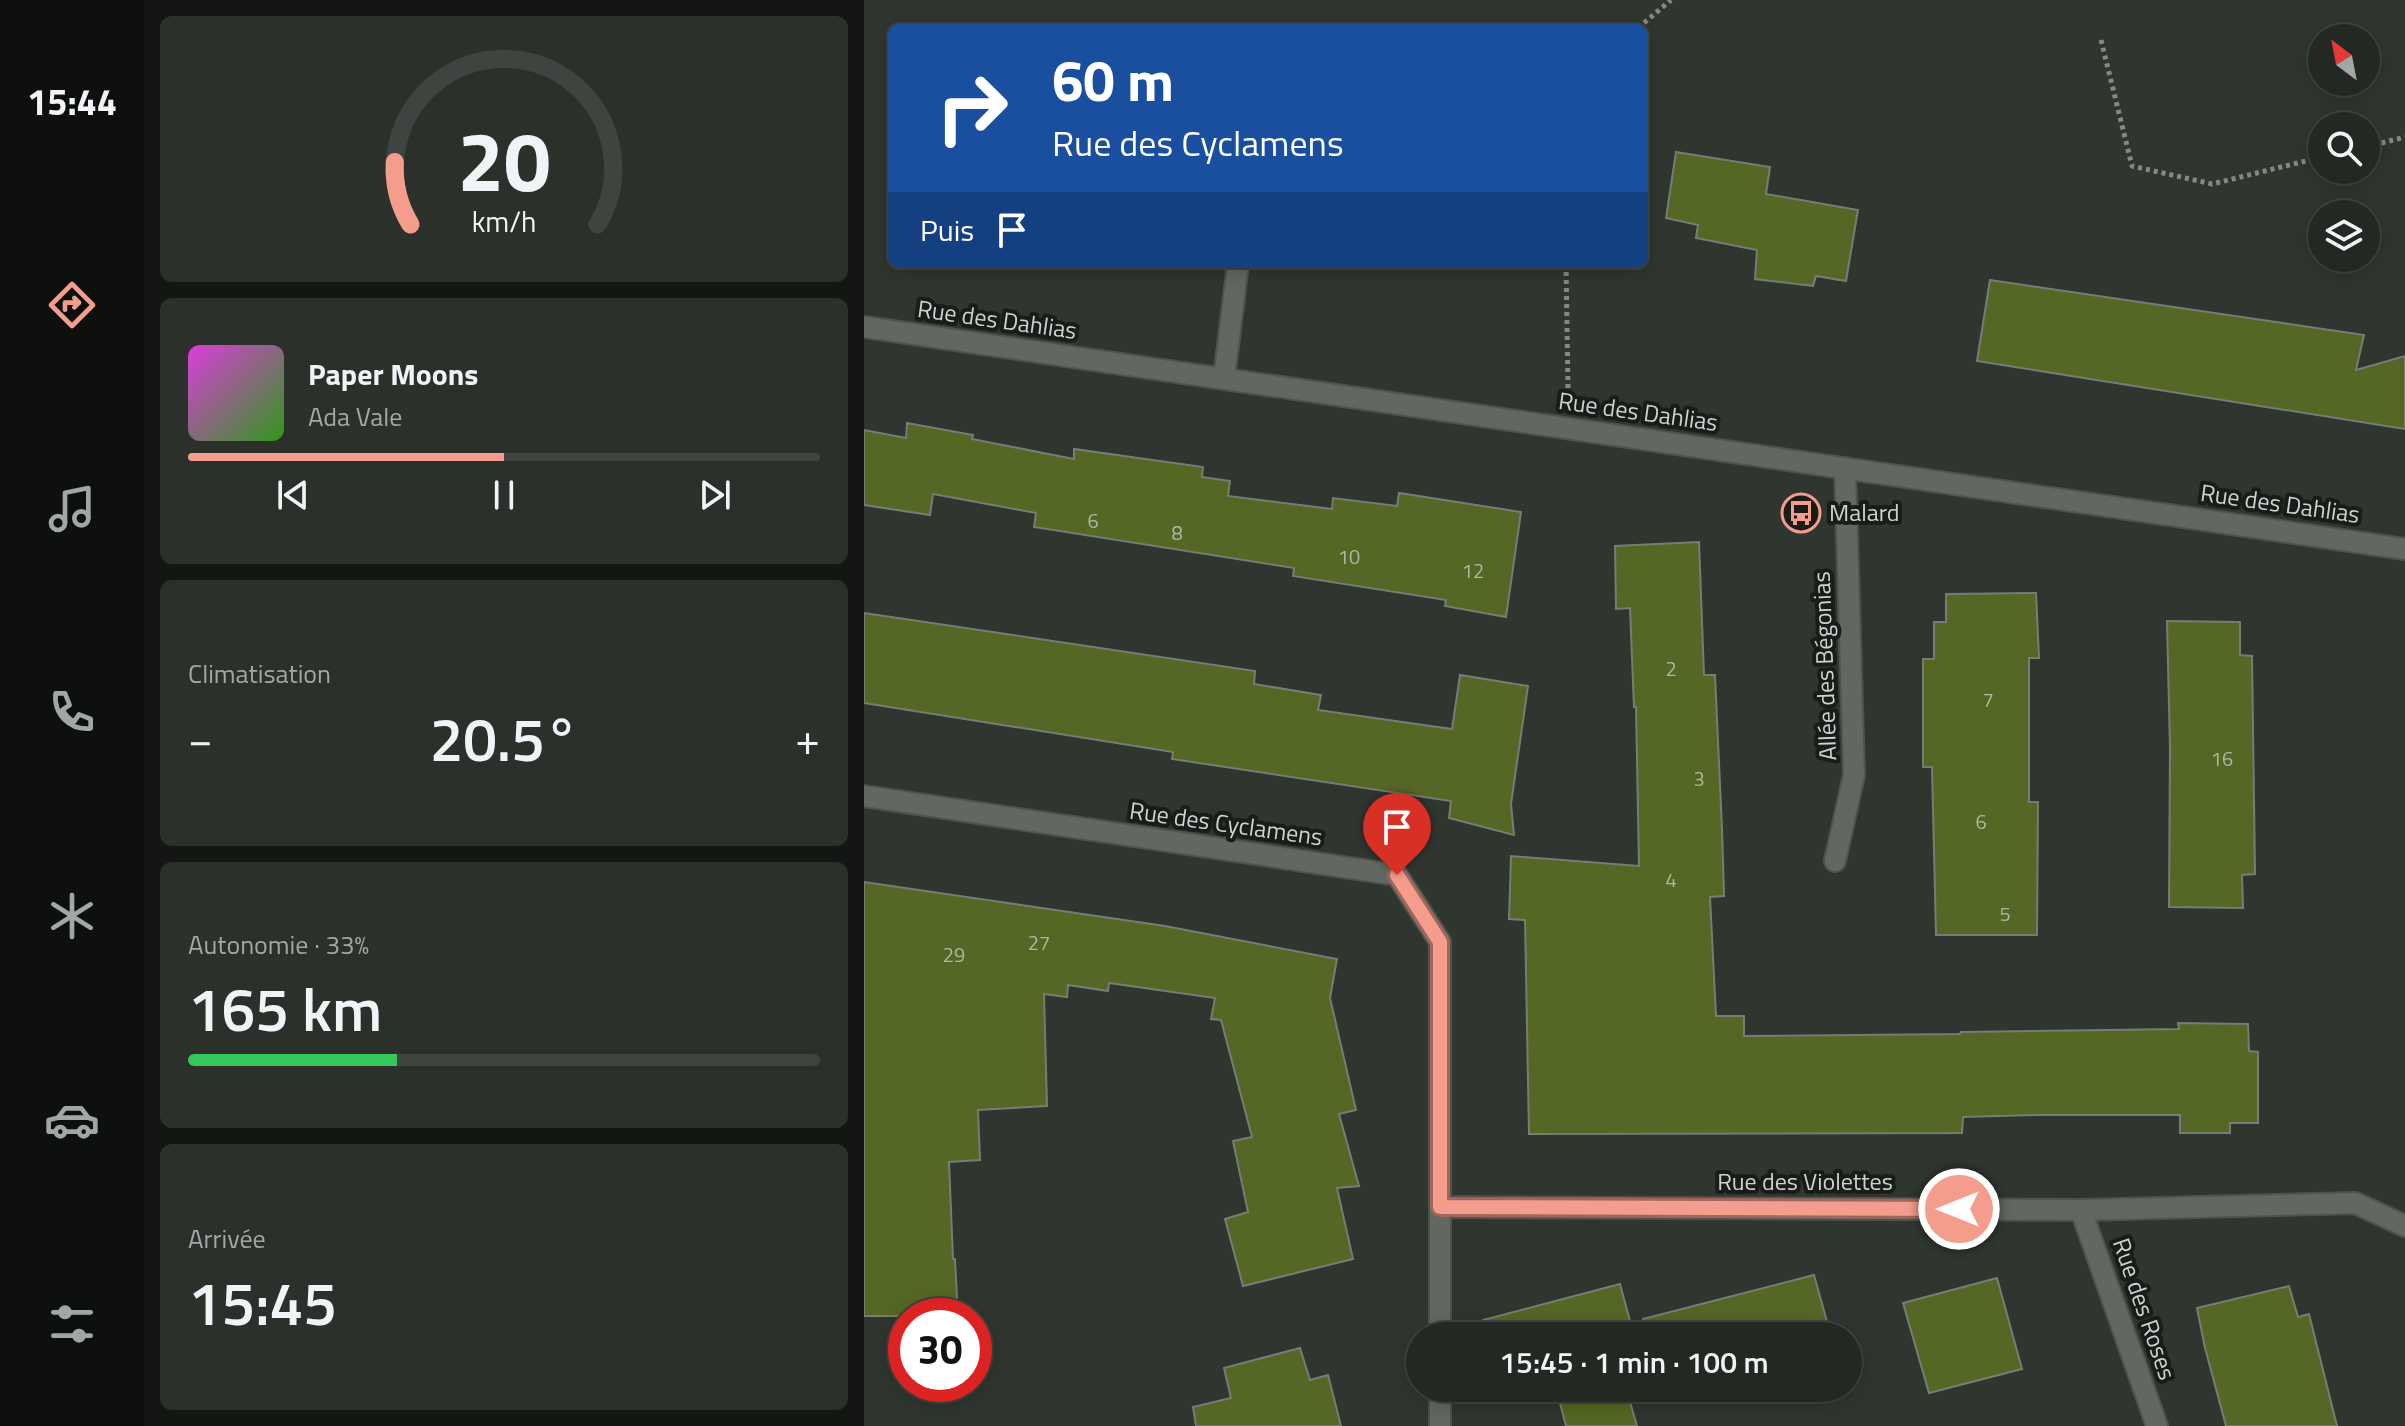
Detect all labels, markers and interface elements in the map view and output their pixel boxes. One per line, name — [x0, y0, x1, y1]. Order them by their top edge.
north arrow — [2308, 24, 2380, 96]
map controls — [2308, 24, 2380, 272]
text: 60 m — [1052, 38, 1174, 123]
icon: right — [920, 56, 1024, 160]
text: 15:44 — [27, 74, 117, 129]
text: 20 — [457, 97, 551, 223]
button: search — [2308, 112, 2380, 184]
text: Rue des Cyclamens — [1052, 115, 1344, 170]
text: km/h — [472, 200, 536, 243]
button: layers — [2308, 200, 2380, 272]
text: Puis — [920, 207, 974, 253]
icon: arrive — [990, 208, 1034, 252]
icon: directions — [44, 277, 100, 333]
street label: Rue des Dahlias — [915, 290, 1079, 348]
text: Paper Moons — [308, 351, 478, 397]
street label: Rue des Dahlias — [1556, 382, 1720, 440]
text: Ada Vale — [308, 397, 402, 436]
icon: previous — [271, 473, 315, 517]
icon: pause — [482, 473, 526, 517]
icon: next — [693, 473, 737, 517]
street label: Rue des Dahlias — [2198, 474, 2362, 532]
icon: music — [44, 481, 100, 537]
bus stop icon: Malard — [1780, 492, 1822, 534]
place label: Malard — [1829, 494, 1899, 530]
house number: 6 — [1087, 505, 1099, 536]
house number: 8 — [1171, 517, 1183, 548]
house number: 10 — [1338, 541, 1360, 572]
house number: 12 — [1462, 555, 1484, 586]
street label: Allée des Bégonias — [1803, 571, 1845, 761]
house number: 2 — [1665, 653, 1677, 684]
text: Climatisation — [188, 654, 331, 693]
icon: phone — [44, 684, 100, 740]
house number: 7 — [1982, 684, 1994, 715]
text: 20.5° — [430, 693, 578, 784]
text: − — [188, 705, 213, 772]
text: + — [795, 705, 820, 772]
house number: 16 — [2211, 743, 2233, 774]
house number: 3 — [1693, 763, 1705, 794]
street label: Rue des Cyclamens — [1127, 792, 1325, 854]
pin — [1363, 793, 1431, 875]
icon: arrive — [1375, 805, 1419, 849]
house number: 6 — [1975, 806, 1987, 837]
house number: 4 — [1665, 864, 1677, 895]
icon: climate — [44, 888, 100, 944]
house number: 5 — [1999, 898, 2011, 929]
text: Autonomie · 33% — [188, 925, 369, 964]
house number: 27 — [1028, 927, 1050, 958]
house number: 29 — [943, 939, 965, 970]
text: 165 km — [188, 963, 382, 1054]
icon: car — [44, 1092, 100, 1148]
street label: Rue des Violettes — [1717, 1163, 1893, 1199]
position arrow — [1917, 1167, 2001, 1251]
text: Arrivée — [188, 1219, 266, 1258]
street label: Rue des Roses — [2104, 1233, 2186, 1384]
text: 15:45 — [188, 1257, 337, 1348]
icon: filters — [44, 1296, 100, 1352]
speed limit sign: 30 — [888, 1298, 992, 1402]
text: 15:45 · 1 min · 100 m — [1499, 1339, 1769, 1385]

